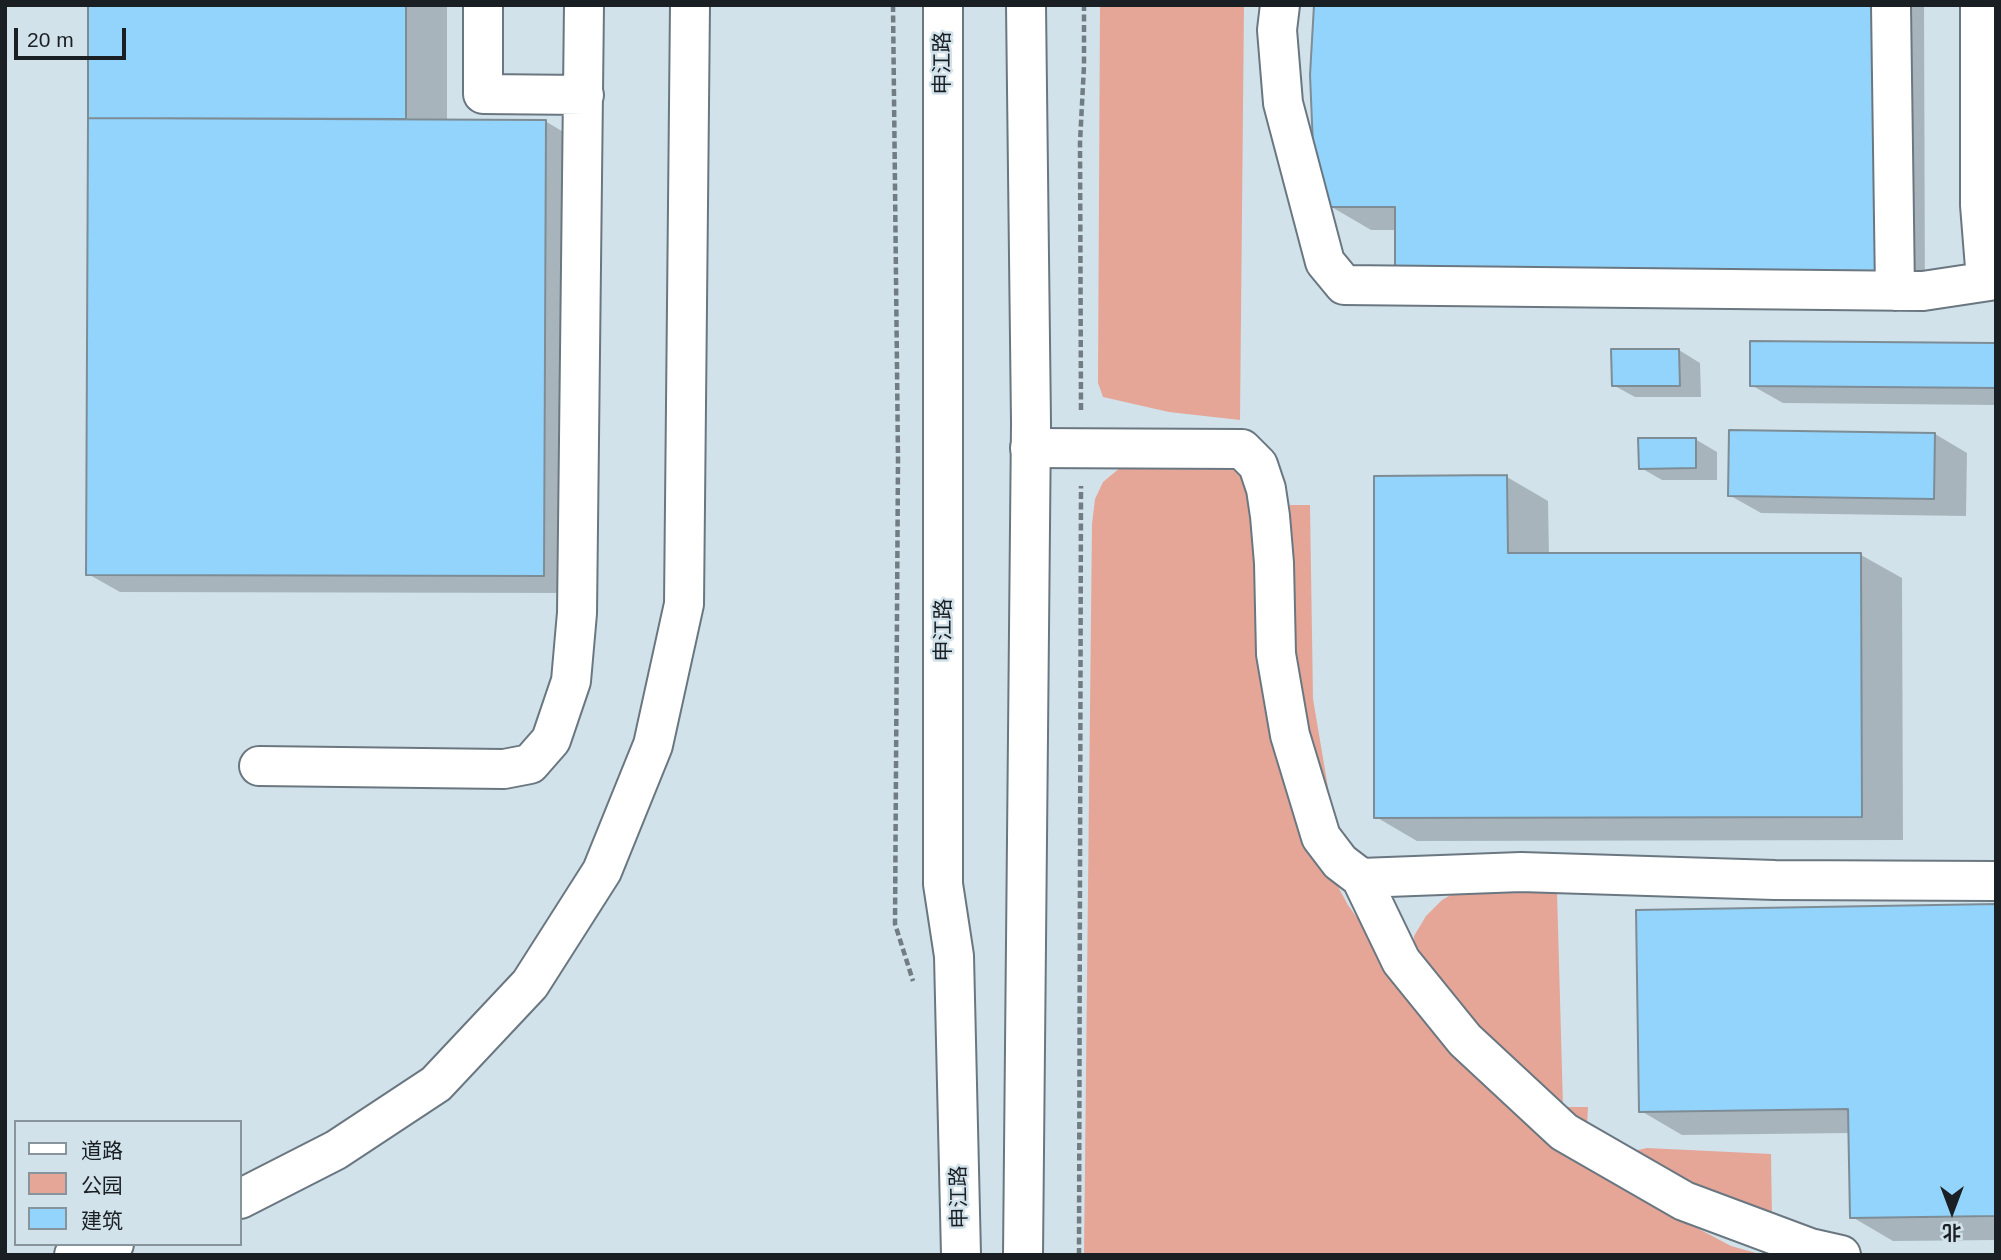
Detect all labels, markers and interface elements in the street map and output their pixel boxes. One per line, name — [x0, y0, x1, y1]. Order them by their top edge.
scale bar — [18, 14, 130, 58]
text: 20 m — [27, 28, 74, 51]
street label: 申江路 — [930, 32, 956, 94]
street label: 申江路 — [931, 599, 957, 661]
legend — [14, 1120, 242, 1246]
text: 道路 — [81, 1139, 123, 1162]
street label: 申江路 — [947, 1165, 973, 1229]
text: 公园 — [81, 1174, 123, 1197]
north arrow — [1917, 1176, 1987, 1246]
text: 建筑 — [81, 1209, 123, 1232]
text: 北 — [1943, 1222, 1962, 1243]

